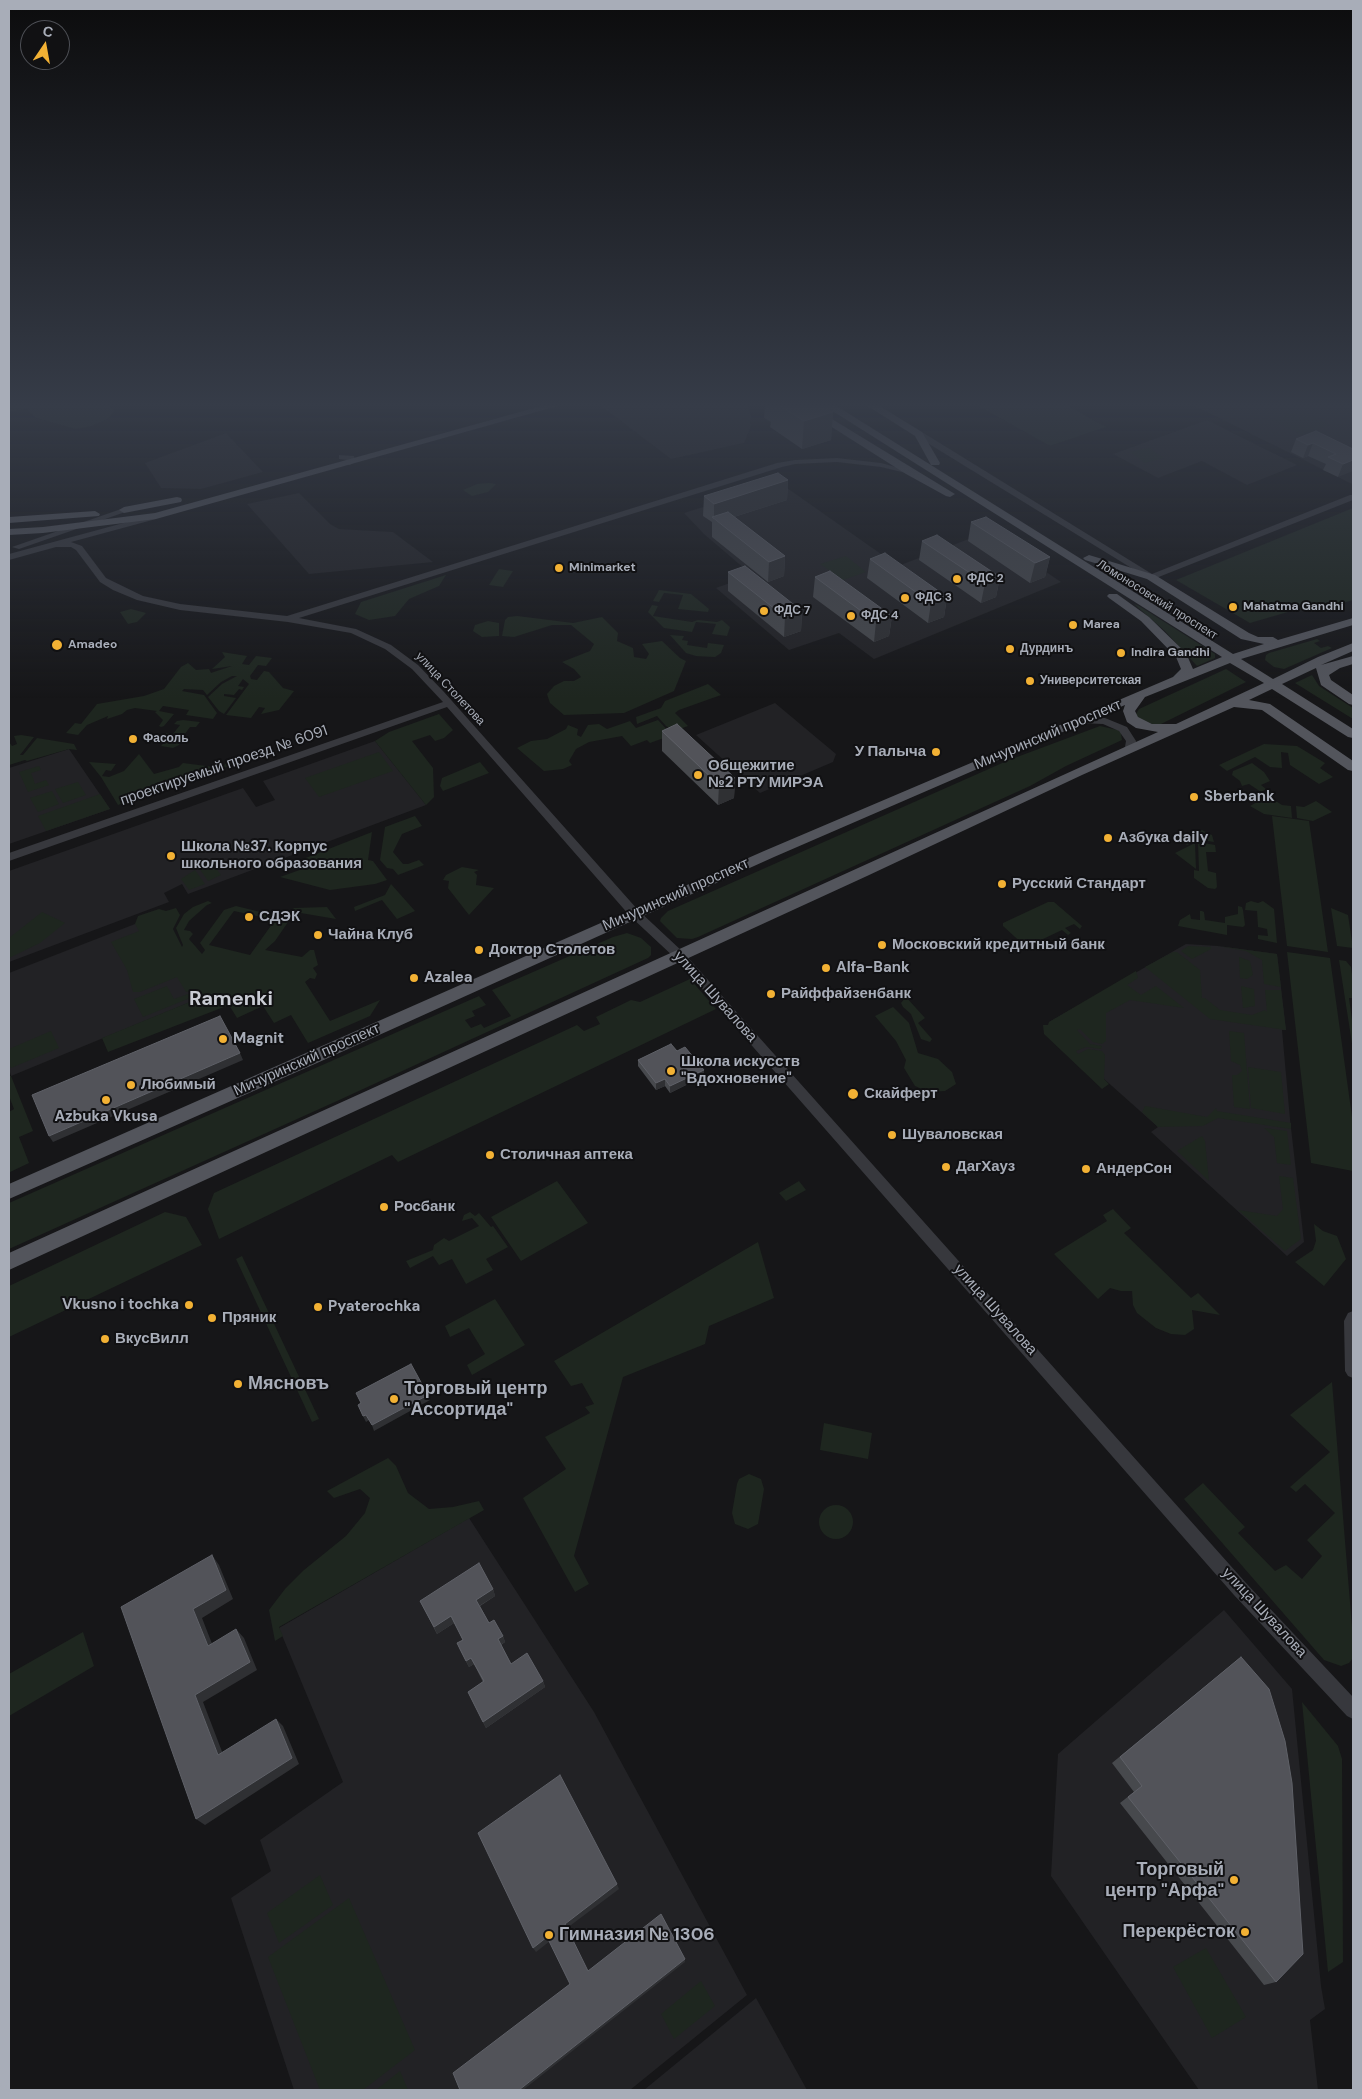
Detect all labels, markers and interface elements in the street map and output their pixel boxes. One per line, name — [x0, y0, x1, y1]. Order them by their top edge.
north arrow — [20, 20, 70, 70]
text: С — [41, 21, 55, 41]
street label: Ломоносовский проспект — [1094, 557, 1220, 643]
place label: Minimarket — [569, 561, 636, 575]
marker: Minimarket — [553, 562, 565, 574]
place label: ФДС 2 — [967, 572, 1004, 586]
marker: ФДС 2 — [951, 573, 963, 585]
place label: ФДС 3 — [915, 591, 952, 605]
marker: ФДС 3 — [899, 592, 911, 604]
place label: Mahatma Gandhi — [1243, 600, 1344, 614]
marker: Mahatma Gandhi — [1227, 601, 1239, 613]
place label: ФДС 7 — [774, 604, 810, 618]
marker: ФДС 7 — [758, 605, 770, 617]
place label: ФДС 4 — [861, 609, 898, 623]
marker: ФДС 4 — [845, 610, 857, 622]
place label: Marea — [1083, 618, 1120, 632]
marker: Marea — [1067, 619, 1079, 631]
marker: Amadeo — [50, 638, 64, 652]
place label: Amadeo — [68, 638, 117, 652]
place label: Дурдинъ — [1020, 642, 1073, 656]
marker: Дурдинъ — [1004, 643, 1016, 655]
place label: Indira Gandhi — [1131, 646, 1210, 660]
marker: Indira Gandhi — [1115, 647, 1127, 659]
street label: улица Столетова — [412, 649, 488, 729]
place label: Университетская — [1040, 674, 1141, 688]
marker: Университетская — [1024, 675, 1036, 687]
street label: Мичуринский проспект — [972, 696, 1124, 774]
street label: проектируемый проезд № 6091 — [118, 722, 330, 810]
place label: Фасоль — [143, 732, 189, 746]
marker: Фасоль — [127, 733, 139, 745]
place label: У Палыча — [855, 743, 926, 761]
marker: У Палыча — [930, 746, 942, 758]
place label: Общежитие №2 РТУ МИРЭА — [708, 757, 824, 792]
marker: Общежитие №2 РТУ МИРЭА — [692, 769, 704, 781]
place label: Sberbank — [1204, 788, 1275, 806]
marker: Sberbank — [1188, 791, 1200, 803]
place label: Азбука daily — [1118, 829, 1208, 847]
marker: Азбука daily — [1102, 832, 1114, 844]
place label: Школа №37. Корпус школьного образования — [181, 838, 362, 873]
marker: Школа №37. Корпус школьного образования — [165, 850, 177, 862]
street label: Мичуринский проспект — [600, 855, 752, 935]
place label: Русский Стандарт — [1012, 875, 1146, 893]
marker: Русский Стандарт — [996, 878, 1008, 890]
place label: СДЭК — [259, 908, 300, 926]
marker: СДЭК — [243, 911, 255, 923]
place label: Чайна Клуб — [328, 926, 413, 944]
marker: Чайна Клуб — [312, 929, 324, 941]
place label: Московский кредитный банк — [892, 936, 1105, 954]
marker: Московский кредитный банк — [876, 939, 888, 951]
place label: Доктор Столетов — [489, 941, 615, 959]
marker: Доктор Столетов — [473, 944, 485, 956]
street label: улица Шувалова — [669, 948, 761, 1046]
place label: Alfa-Bank — [836, 959, 910, 977]
marker: Alfa-Bank — [820, 962, 832, 974]
place label: Azalea — [424, 969, 473, 987]
marker: Azalea — [408, 972, 420, 984]
place label: Райффайзенбанк — [781, 985, 911, 1003]
district label: Ramenki — [189, 988, 273, 1012]
marker: Райффайзенбанк — [765, 988, 777, 1000]
street label: Мичуринский проспект — [231, 1020, 383, 1100]
place label: Magnit — [233, 1030, 284, 1048]
marker: Magnit — [217, 1033, 229, 1045]
place label: Школа искусств "Вдохновение" — [681, 1053, 800, 1088]
marker: Школа искусств "Вдохновение" — [665, 1065, 677, 1077]
place label: Любимый — [141, 1076, 216, 1094]
marker: Любимый — [125, 1079, 137, 1091]
place label: Скайферт — [864, 1085, 937, 1103]
marker: Скайферт — [846, 1087, 860, 1101]
marker: Azbuka Vkusa — [100, 1094, 112, 1106]
place label: Azbuka Vkusa — [54, 1108, 158, 1126]
place label: Шуваловская — [902, 1126, 1003, 1144]
marker: Шуваловская — [886, 1129, 898, 1141]
place label: Столичная аптека — [500, 1146, 633, 1164]
marker: Столичная аптека — [484, 1149, 496, 1161]
place label: ДагХауз — [956, 1158, 1015, 1176]
place label: АндерСон — [1096, 1160, 1172, 1178]
marker: ДагХауз — [940, 1161, 952, 1173]
marker: АндерСон — [1080, 1163, 1092, 1175]
place label: Росбанк — [394, 1198, 455, 1216]
marker: Росбанк — [378, 1201, 390, 1213]
street label: улица Шувалова — [949, 1261, 1041, 1359]
place label: Vkusno i tochka — [62, 1296, 179, 1314]
place label: Pyaterochka — [328, 1298, 420, 1316]
marker: Vkusno i tochka — [183, 1299, 195, 1311]
marker: Pyaterochka — [312, 1301, 324, 1313]
place label: Пряник — [222, 1309, 276, 1327]
marker: Пряник — [206, 1312, 218, 1324]
place label: ВкусВилл — [115, 1330, 189, 1348]
marker: ВкусВилл — [99, 1333, 111, 1345]
place label: Мясновъ — [248, 1373, 329, 1395]
marker: Мясновъ — [232, 1378, 244, 1390]
place label: Торговый центр "Ассортида" — [404, 1378, 548, 1420]
marker: Торговый центр "Ассортида" — [388, 1393, 400, 1405]
street label: улица Шувалова — [1218, 1564, 1310, 1662]
place label: Торговый центр "Арфа" — [1105, 1859, 1224, 1902]
marker: Торговый центр "Арфа" — [1228, 1874, 1240, 1886]
place label: Перекрёсток — [1122, 1921, 1235, 1943]
place label: Гимназия № 1306 — [559, 1924, 715, 1946]
marker: Перекрёсток — [1239, 1926, 1251, 1938]
marker: Гимназия № 1306 — [543, 1929, 555, 1941]

